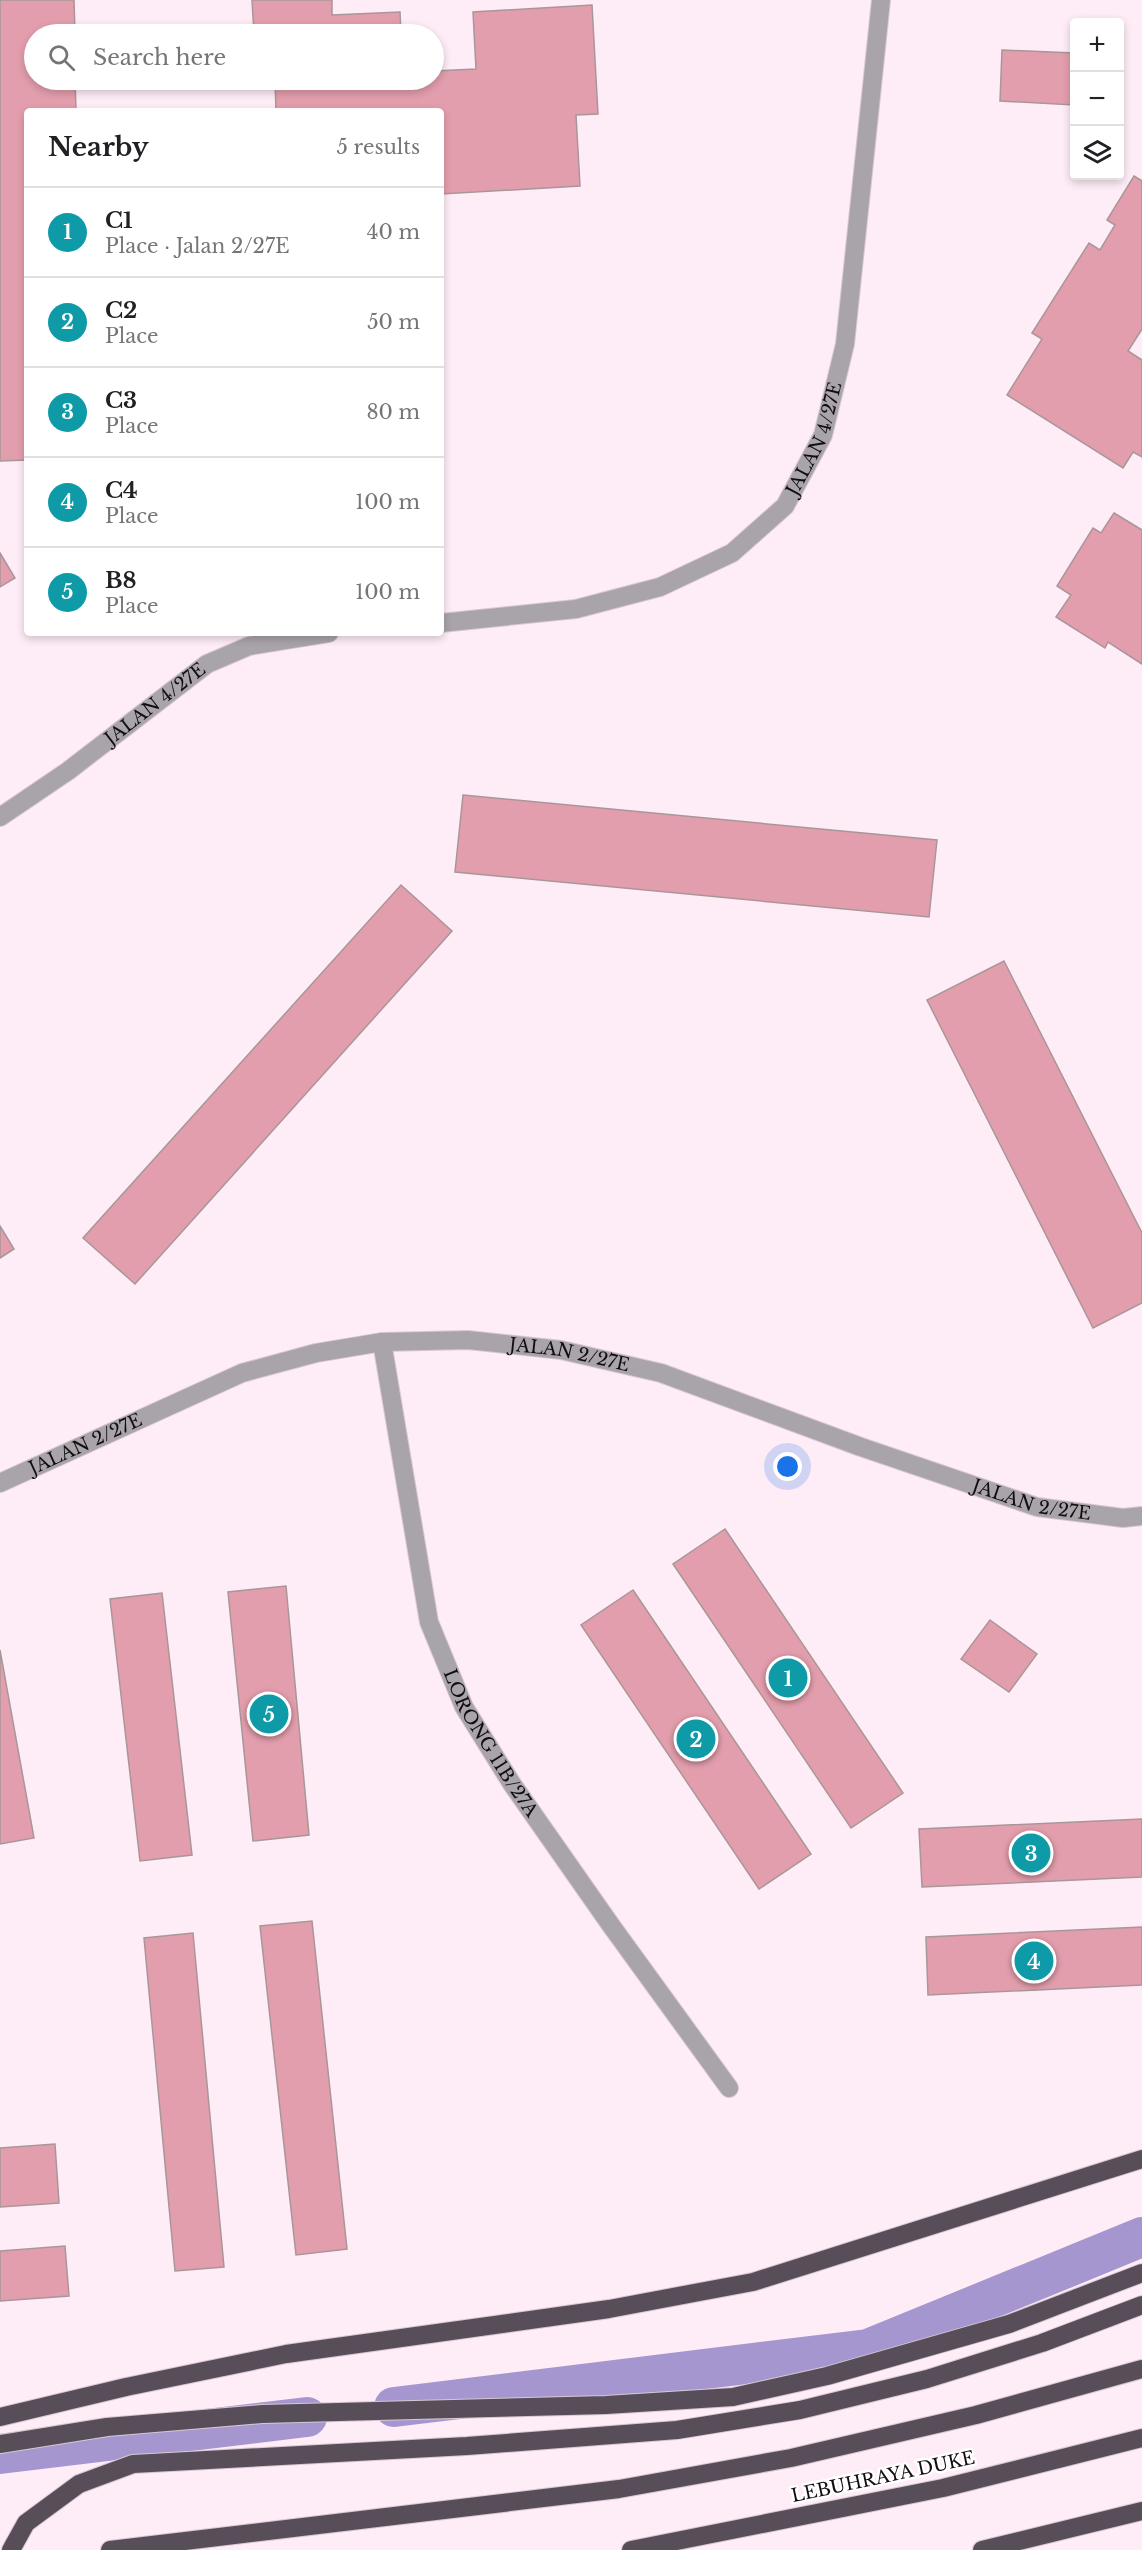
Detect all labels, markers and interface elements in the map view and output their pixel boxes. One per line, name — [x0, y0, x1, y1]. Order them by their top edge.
map controls — [1070, 18, 1124, 180]
button: + — [1070, 18, 1124, 72]
search box — [24, 24, 444, 90]
icon: search — [45, 41, 78, 74]
text: Search here — [93, 44, 226, 71]
button: − — [1070, 72, 1124, 126]
button: layers — [1070, 126, 1124, 180]
text: Nearby — [48, 131, 149, 163]
text: 5 results — [337, 135, 420, 159]
text: C1 — [105, 207, 133, 234]
text: 1 — [63, 220, 72, 244]
text: 40 m — [367, 220, 420, 244]
text: Place · Jalan 2/27E — [105, 234, 289, 258]
text: C2 — [105, 297, 137, 324]
text: 2 — [61, 310, 74, 334]
text: 50 m — [367, 310, 420, 334]
text: Place — [105, 324, 159, 348]
street label: JALAN 4/27E — [781, 380, 846, 501]
text: C3 — [105, 387, 137, 414]
text: 3 — [61, 400, 74, 424]
text: 80 m — [366, 400, 420, 424]
text: Place — [105, 414, 159, 438]
text: C4 — [105, 477, 138, 504]
text: 4 — [61, 490, 74, 514]
text: 100 m — [355, 490, 420, 514]
text: Place — [105, 504, 159, 528]
text: B8 — [105, 567, 137, 594]
text: 5 — [62, 580, 73, 604]
text: 100 m — [355, 580, 420, 604]
text: Place — [105, 594, 159, 618]
street label: JALAN 4/27E — [99, 658, 210, 751]
street label: JALAN 2/27E — [506, 1333, 632, 1376]
street label: JALAN 2/27E — [24, 1409, 146, 1480]
your location — [773, 1452, 802, 1481]
street label: JALAN 2/27E — [967, 1474, 1092, 1525]
pin: 1 — [768, 1656, 808, 1700]
street label: LORONG 11B/27A — [439, 1666, 543, 1822]
pin: 5 — [250, 1692, 288, 1736]
pin: 2 — [676, 1716, 716, 1762]
pin: 3 — [1012, 1830, 1050, 1876]
pin: 4 — [1014, 1938, 1054, 1984]
street label: LEBUHRAYA DUKE — [789, 2447, 977, 2507]

